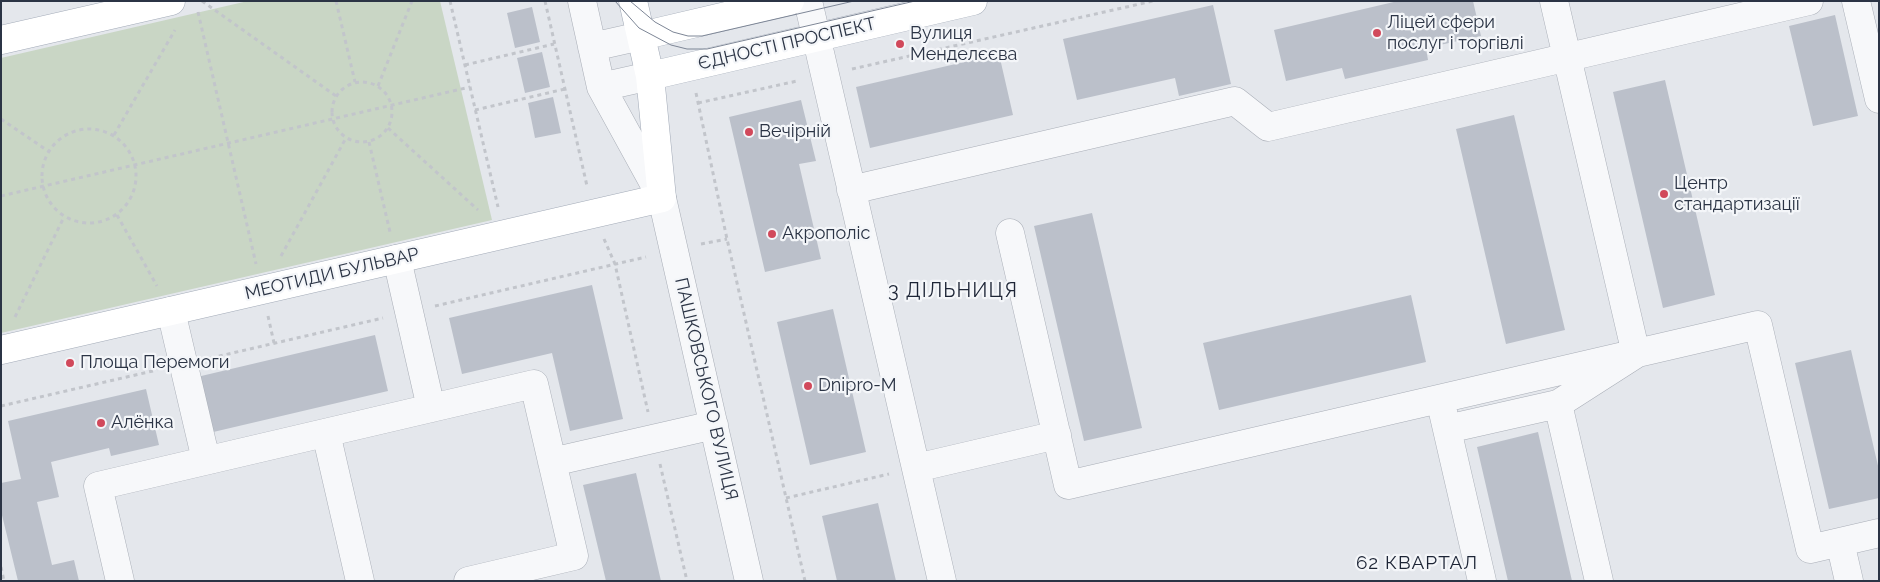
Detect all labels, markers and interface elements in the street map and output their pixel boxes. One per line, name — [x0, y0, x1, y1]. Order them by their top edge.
place label: Ліцей сфери послуг і торгівлі — [1387, 12, 1524, 54]
street label: ЄДНОСТІ ПРОСПЕКТ — [696, 13, 878, 75]
place label: Вулиця Менделєєва — [910, 23, 1017, 66]
marker: Ліцей сфери послуг і торгівлі — [1371, 27, 1383, 39]
marker: Вулиця Менделєєва — [894, 38, 906, 50]
place label: Вечірній — [759, 121, 831, 143]
marker: Вечірній — [743, 126, 755, 138]
place label: Центр стандартизації — [1674, 173, 1800, 215]
marker: Центр стандартизації — [1658, 188, 1670, 200]
place label: Акрополіс — [782, 223, 870, 245]
marker: Акрополіс — [766, 228, 778, 240]
street label: МЕОТИДИ БУЛЬВАР — [243, 243, 421, 305]
street label: ПАШКОВСЬКОГО ВУЛИЦЯ — [670, 276, 742, 502]
district label: 3 ДІЛЬНИЦЯ — [887, 279, 1019, 303]
place label: Площа Перемоги — [80, 352, 229, 374]
marker: Площа Перемоги — [64, 357, 76, 369]
place label: Dnipro-M — [818, 375, 897, 397]
marker: Dnipro-M — [802, 380, 814, 392]
place label: Алёнка — [111, 412, 174, 434]
marker: Алёнка — [95, 417, 107, 429]
district label: 62 КВАРТАЛ — [1355, 552, 1479, 574]

